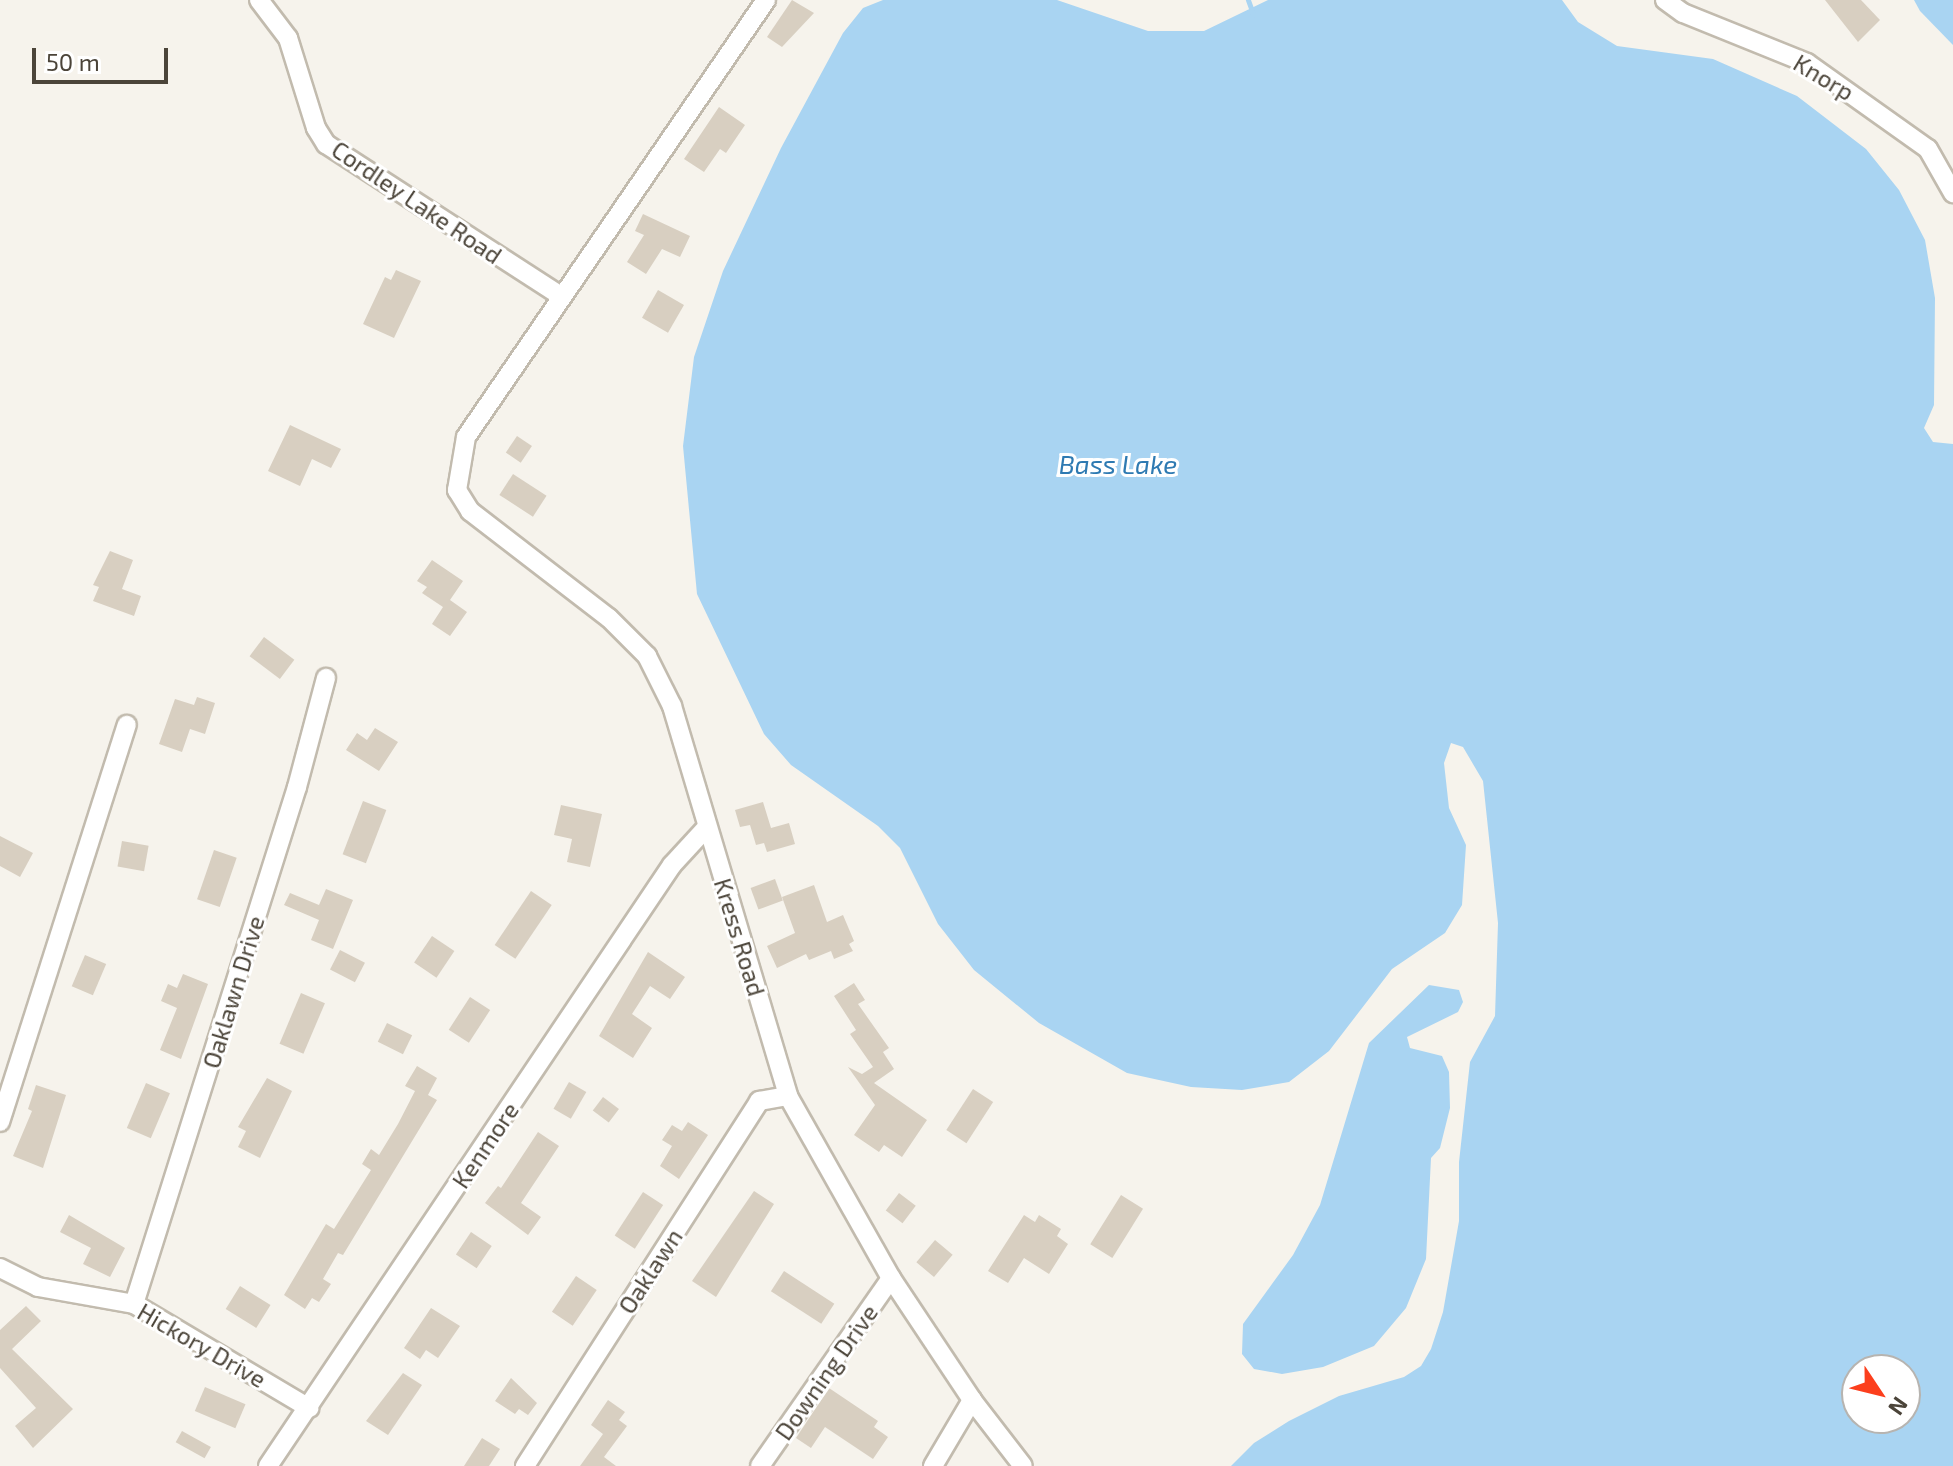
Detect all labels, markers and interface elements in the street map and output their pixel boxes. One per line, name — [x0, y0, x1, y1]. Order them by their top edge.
scale bar — [36, 32, 172, 82]
text: 50 m — [46, 47, 100, 76]
street label: Knorp — [1789, 48, 1859, 106]
street label: Cordley Lake Road — [326, 134, 508, 270]
water label: Bass Lake — [1059, 448, 1177, 480]
street label: Kress Road — [708, 875, 772, 999]
street label: Oaklawn Drive — [196, 912, 270, 1072]
street label: Kenmore — [446, 1097, 524, 1193]
street label: Oaklawn — [612, 1223, 688, 1319]
street label: Hickory Drive — [133, 1297, 271, 1393]
street label: Downing Drive — [769, 1299, 883, 1445]
north arrow — [1841, 1354, 1921, 1434]
text: N — [1884, 1393, 1914, 1421]

